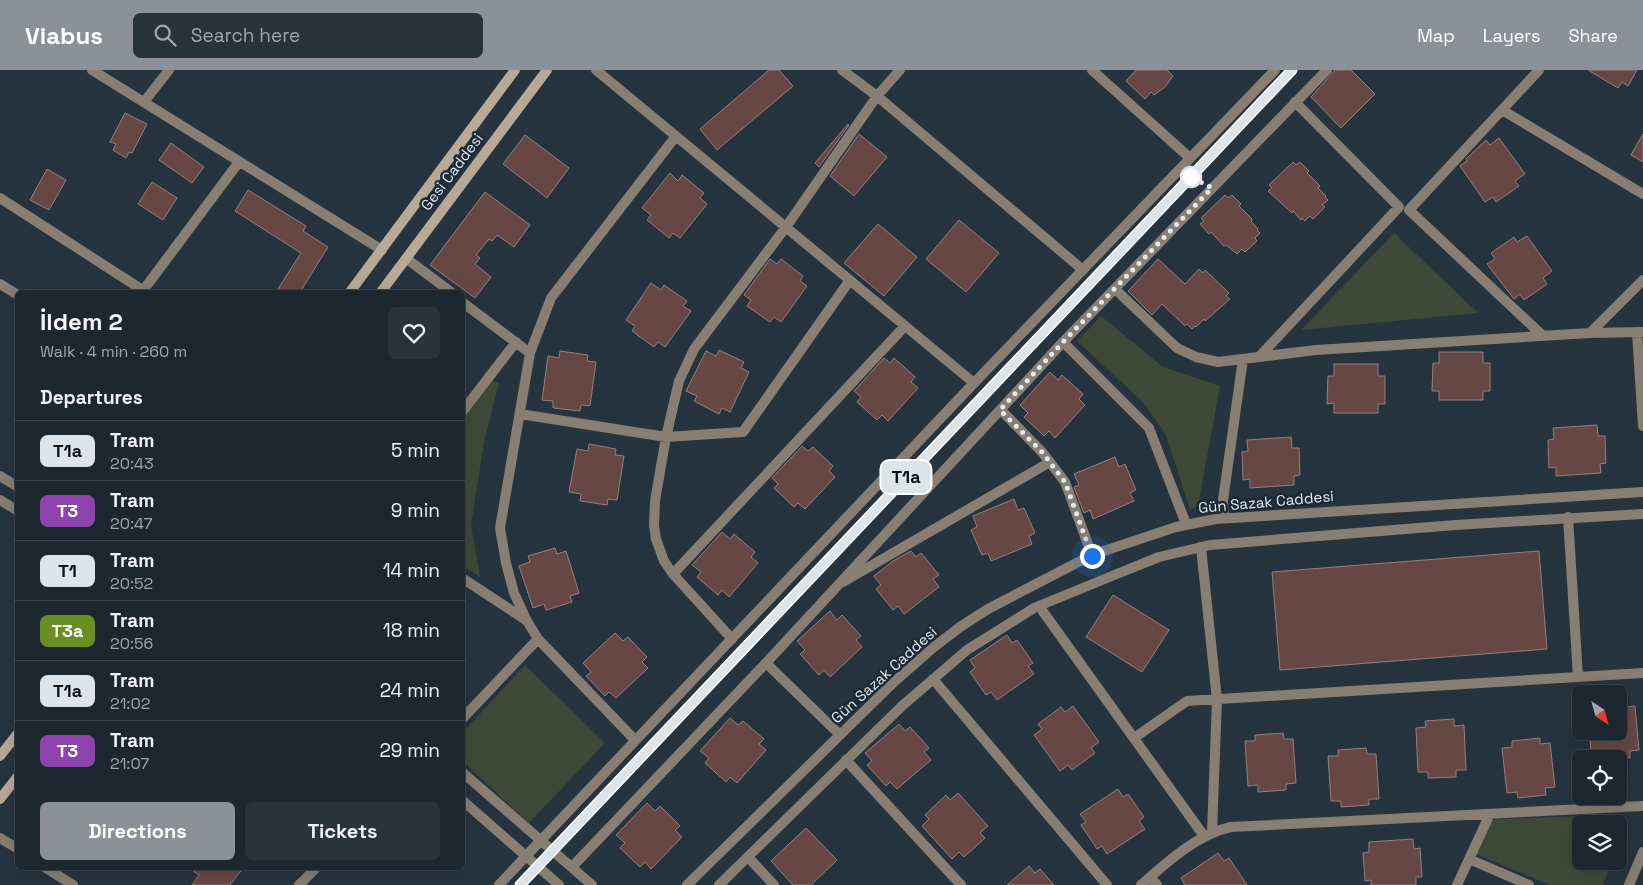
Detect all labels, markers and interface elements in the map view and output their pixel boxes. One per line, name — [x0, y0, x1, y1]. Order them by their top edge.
search box — [133, 13, 483, 58]
text: Viabus — [25, 20, 103, 51]
icon: search — [151, 21, 179, 49]
text: Search here — [191, 23, 300, 48]
text: Map — [1417, 24, 1455, 47]
text: Layers — [1483, 24, 1540, 47]
text: Share — [1568, 24, 1618, 47]
street label: Gesi Caddesi — [416, 129, 487, 214]
unlabelled marker — [1180, 166, 1202, 188]
text: İldem 2 — [40, 306, 123, 337]
button: heart — [388, 307, 440, 359]
text: Walk · 4 min · 260 m — [40, 341, 187, 362]
text: Departures — [40, 385, 143, 410]
text: Tram — [110, 428, 154, 453]
text: 5 min — [391, 438, 440, 463]
text: T1a — [53, 439, 82, 462]
text: 20:43 — [110, 453, 154, 474]
line badge: T1a — [877, 461, 935, 493]
text: T1a — [891, 465, 921, 488]
street label: Gün Sazak Caddesi — [1197, 486, 1335, 517]
text: Tram — [110, 488, 154, 513]
text: 9 min — [391, 498, 440, 523]
text: T3 — [57, 499, 78, 522]
text: 20:47 — [110, 513, 152, 534]
your location — [1080, 544, 1105, 569]
text: Tram — [110, 548, 154, 573]
text: 14 min — [383, 558, 440, 583]
text: T1 — [58, 559, 77, 582]
text: 20:52 — [110, 573, 153, 594]
text: Tram — [110, 608, 154, 633]
text: 18 min — [383, 618, 440, 643]
text: T3a — [52, 619, 83, 642]
street label: Gün Sazak Caddesi — [827, 622, 941, 727]
text: 20:56 — [110, 633, 153, 654]
text: Tram — [110, 668, 154, 693]
text: 24 min — [380, 678, 440, 703]
text: T1a — [53, 679, 82, 702]
north arrow — [1572, 685, 1628, 740]
map controls — [1572, 685, 1627, 870]
text: 21:02 — [110, 693, 150, 714]
text: Tram — [110, 728, 154, 753]
text: 29 min — [379, 738, 440, 763]
text: T3 — [57, 739, 78, 762]
button: locate — [1572, 750, 1627, 805]
text: 21:07 — [110, 753, 149, 774]
button: Directions — [40, 802, 235, 860]
button: Tickets — [245, 802, 440, 860]
button: layers — [1572, 815, 1627, 870]

